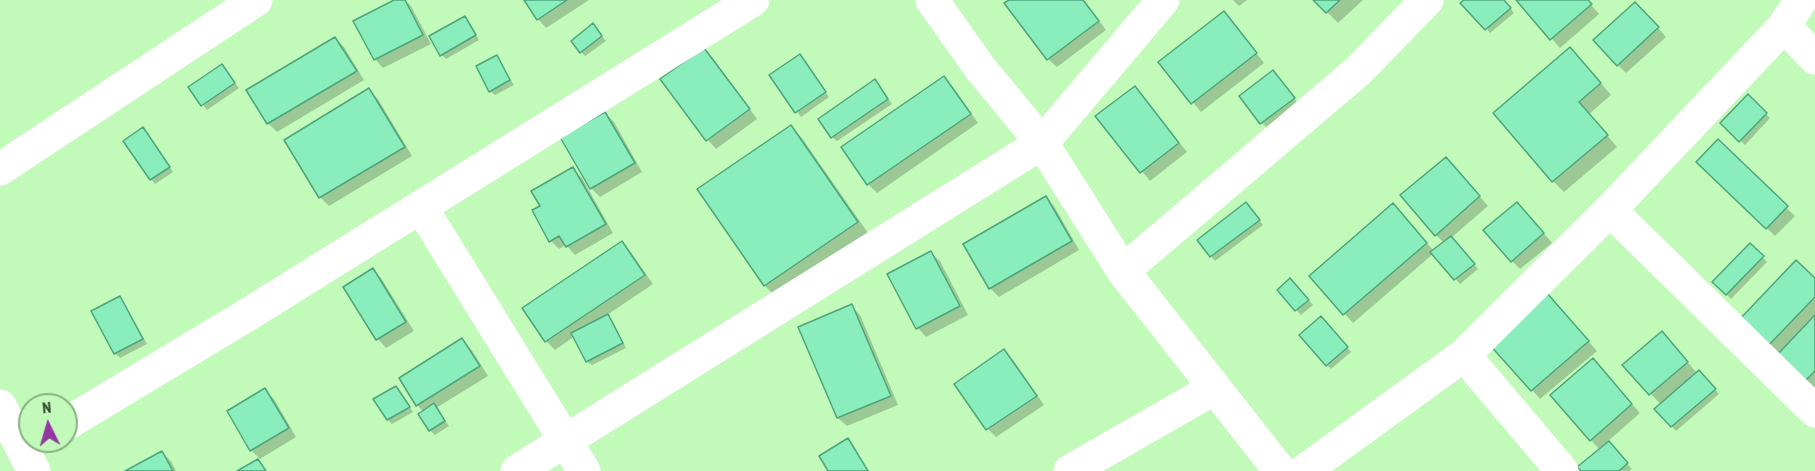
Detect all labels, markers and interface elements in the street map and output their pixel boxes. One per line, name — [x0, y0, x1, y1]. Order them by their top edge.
north arrow — [18, 393, 78, 453]
text: N — [41, 397, 52, 417]

